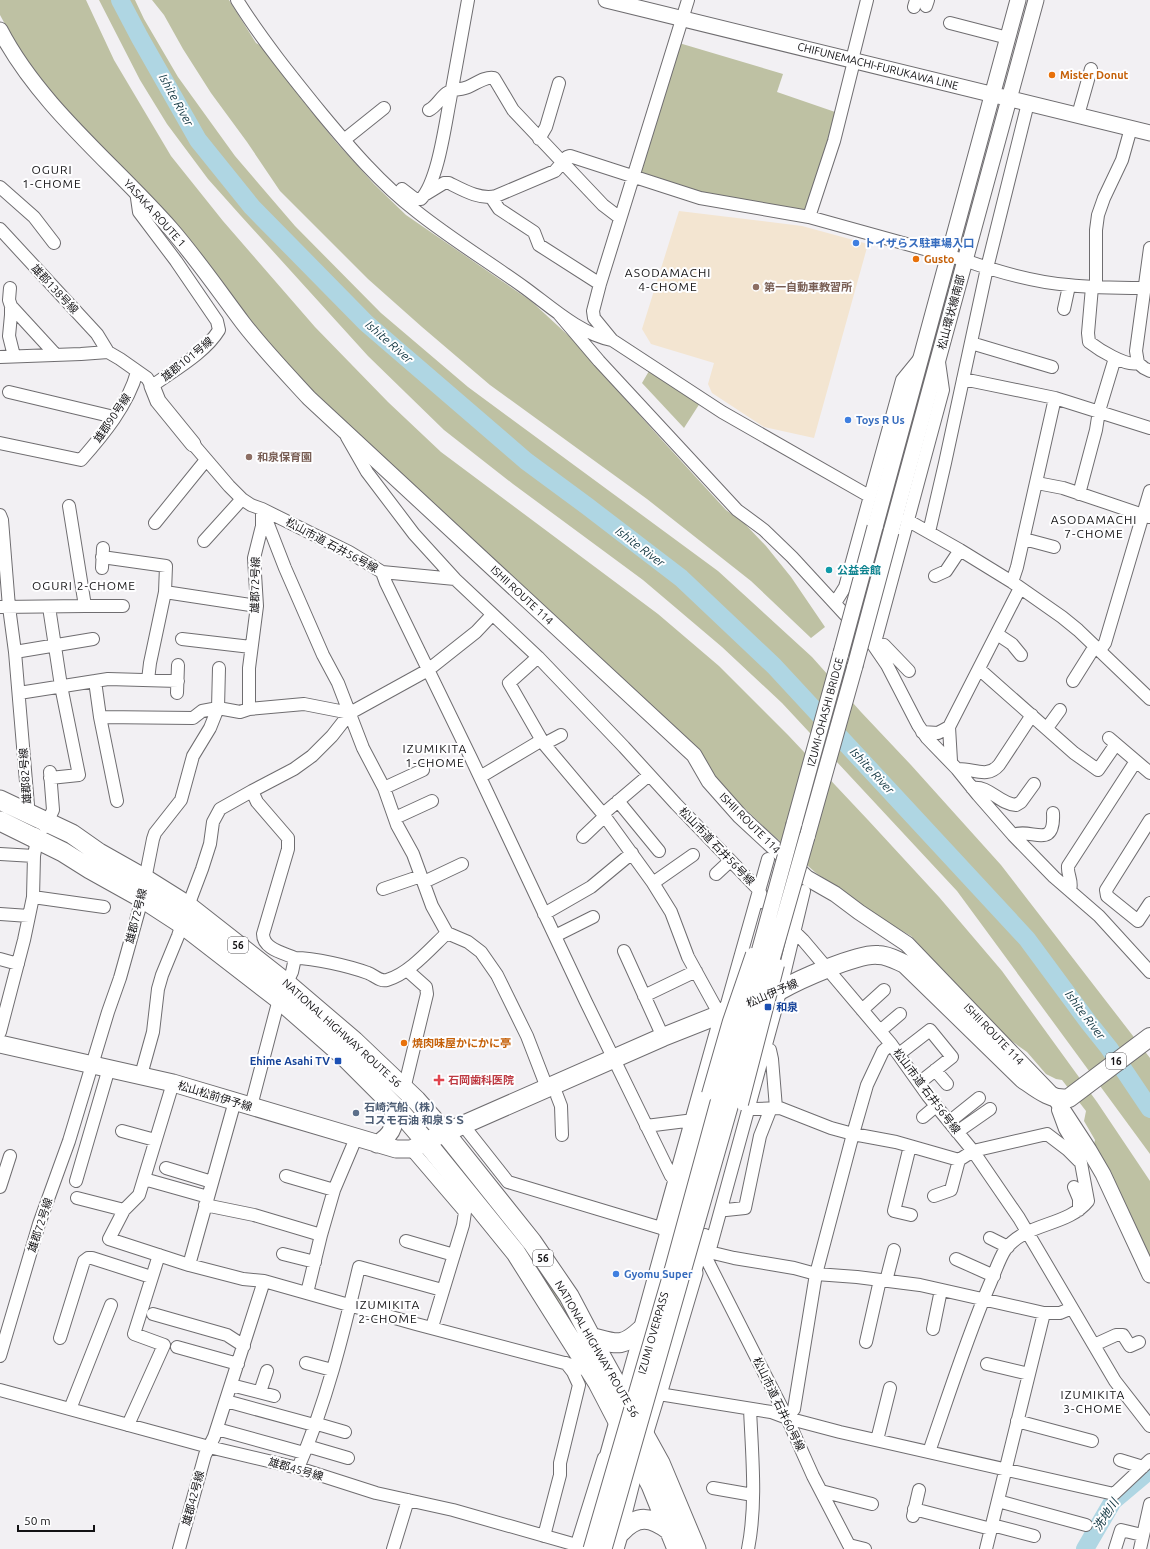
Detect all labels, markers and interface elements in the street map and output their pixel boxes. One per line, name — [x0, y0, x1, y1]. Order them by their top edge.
street label: CHIFUNEMACHI-FURUKAWA LINE — [796, 40, 960, 92]
place label: Mister Donut — [1060, 69, 1129, 81]
marker: Mister Donut — [1047, 70, 1057, 80]
water label: Ishite River — [157, 71, 196, 129]
district label: OGURI 1-CHOME — [22, 163, 82, 190]
street label: YASAKA ROUTE 1 — [122, 177, 188, 249]
place label: トイザらス駐車場入口 — [864, 237, 974, 249]
marker: トイザらス駐車場入口 — [851, 238, 861, 248]
place label: Gusto — [924, 253, 955, 265]
marker: Gusto — [911, 254, 921, 264]
street label: 雄郡138号線 — [29, 262, 81, 316]
district label: ASODAMACHI 4-CHOME — [625, 266, 711, 293]
street label: 松山環状線南部 — [935, 273, 967, 351]
place label: 第一自動車教習所 — [764, 281, 852, 293]
marker: 第一自動車教習所 — [751, 282, 761, 292]
water label: Ishite River — [363, 318, 416, 366]
street label: 雄郡101号線 — [159, 335, 215, 383]
street label: 雄郡90号線 — [91, 391, 133, 445]
place label: Toys R Us — [856, 414, 905, 426]
marker: Toys R Us — [843, 415, 853, 425]
place label: 和泉保育園 — [257, 451, 312, 463]
marker: 和泉保育園 — [244, 452, 254, 462]
district label: ASODAMACHI 7-CHOME — [1051, 513, 1137, 540]
street label: 松山市道 石井56号線 — [284, 516, 380, 574]
water label: Ishite River — [613, 524, 668, 569]
street label: 雄郡72号線 — [249, 557, 261, 613]
street label: ISHII ROUTE 114 — [488, 563, 556, 627]
place label: 公益会館 — [837, 564, 881, 576]
marker: 公益会館 — [824, 565, 834, 575]
district label: OGURI 2-CHOME — [32, 579, 136, 592]
street label: IZUMI-OHASHI BRIDGE — [805, 656, 845, 768]
district label: IZUMIKITA 1-CHOME — [403, 742, 467, 769]
water label: Ishite River — [848, 745, 897, 797]
street label: 雄郡82号線 — [17, 747, 33, 805]
street label: ISHII ROUTE 114 — [717, 790, 783, 856]
street label: 松山市道 石井56号線 — [677, 805, 757, 887]
street label: 雄郡72号線 — [123, 887, 149, 945]
road number: 56 — [228, 937, 248, 953]
street label: NATIONAL HIGHWAY ROUTE 56 — [280, 976, 404, 1090]
street label: 松山伊予線 — [744, 977, 800, 1009]
water label: Ishite River — [1063, 988, 1108, 1042]
place label: 和泉 — [776, 1001, 798, 1013]
street label: ISHII ROUTE 114 — [962, 1001, 1026, 1067]
marker: 和泉 — [763, 1002, 773, 1012]
place label: 焼肉味屋かにかに亭 — [412, 1037, 511, 1049]
marker: 焼肉味屋かにかに亭 — [399, 1038, 409, 1048]
street label: 松山市道 石井56号線 — [891, 1046, 963, 1136]
road number: 16 — [1106, 1053, 1126, 1069]
place label: Ehime Asahi TV — [250, 1055, 330, 1067]
marker: Ehime Asahi TV — [333, 1056, 343, 1066]
marker: 石岡歯科医院 — [433, 1074, 445, 1086]
place label: 石岡歯科医院 — [448, 1074, 514, 1086]
street label: 松山松前伊予線 — [176, 1079, 254, 1113]
place label: 石崎汽船（株） コスモ石油 和泉ＳＳ — [364, 1101, 466, 1126]
marker: 石崎汽船（株） コスモ石油 和泉ＳＳ — [351, 1108, 361, 1118]
street label: 雄郡72号線 — [26, 1196, 54, 1254]
road number: 56 — [533, 1250, 553, 1266]
place label: Gyomu Super — [624, 1268, 693, 1280]
marker: Gyomu Super — [611, 1269, 621, 1279]
street label: NATIONAL HIGHWAY ROUTE 56 — [553, 1279, 641, 1419]
street label: IZUMI OVERPASS — [636, 1290, 671, 1375]
district label: IZUMIKITA 2-CHOME — [356, 1298, 420, 1325]
street label: 松山市道 石井60号線 — [751, 1355, 807, 1453]
district label: IZUMIKITA 3-CHOME — [1061, 1388, 1125, 1415]
street label: 雄郡45号線 — [267, 1455, 325, 1483]
street label: 雄郡42号線 — [180, 1469, 206, 1527]
water label: 洗地川 — [1090, 1494, 1122, 1533]
scale bar — [18, 1507, 94, 1533]
text: 50 m — [24, 1514, 51, 1527]

